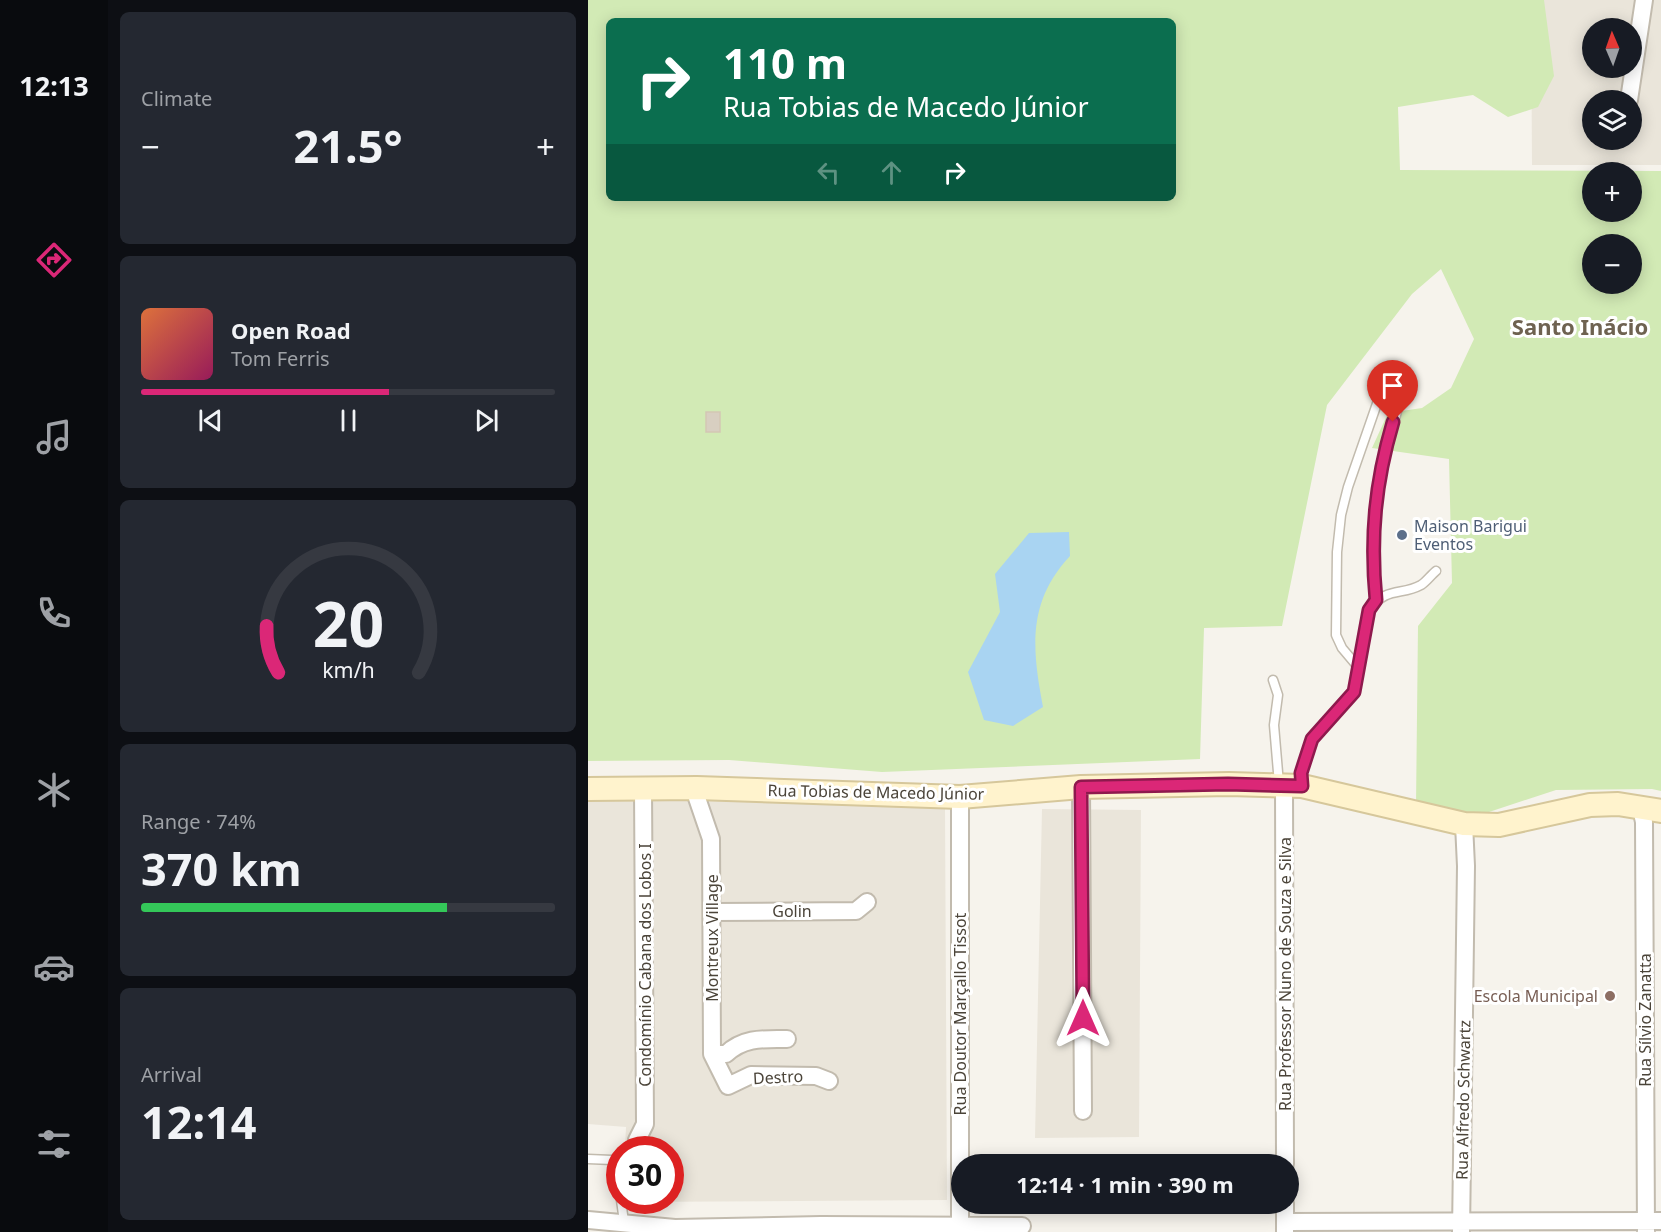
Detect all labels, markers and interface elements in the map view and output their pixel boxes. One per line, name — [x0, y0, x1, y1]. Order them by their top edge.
north arrow — [1582, 18, 1642, 78]
map controls — [1582, 18, 1642, 294]
text: 110 m — [723, 34, 847, 91]
icon: right — [624, 42, 702, 120]
text: 12:13 — [19, 67, 89, 104]
text: Climate — [141, 85, 212, 112]
text: Rua Tobias de Macedo Júnior — [723, 88, 1089, 125]
button: layers — [1582, 90, 1642, 150]
text: 21.5° — [294, 115, 402, 176]
text: − — [141, 124, 160, 169]
text: + — [536, 124, 555, 169]
icon: left — [812, 156, 845, 189]
icon: ahead — [875, 156, 908, 189]
icon: right — [938, 156, 971, 189]
button: + — [1582, 162, 1642, 222]
button: − — [1582, 234, 1642, 294]
icon: directions — [33, 239, 75, 281]
district label: Santo Inácio — [1512, 311, 1648, 341]
text: Open Road — [231, 315, 351, 345]
text: Tom Ferris — [231, 345, 330, 372]
pin — [1367, 360, 1418, 422]
icon: arrive — [1376, 369, 1409, 402]
icon: previous — [194, 404, 227, 437]
icon: pause — [332, 404, 365, 437]
icon: next — [470, 404, 503, 437]
icon: music — [33, 416, 75, 458]
place label: Maison Barigui Eventos — [1414, 515, 1527, 555]
marker: Maison Barigui Eventos — [1395, 528, 1409, 542]
text: 20 — [312, 580, 384, 665]
icon: phone — [33, 592, 75, 634]
text: km/h — [322, 655, 374, 684]
icon: climate — [33, 769, 75, 811]
street label: Rua Tobias de Macedo Júnior — [767, 779, 985, 805]
text: Range · 74% — [141, 808, 256, 835]
street label: Rua Professor Nuno de Souza e Silva — [1274, 837, 1296, 1111]
text: 370 km — [141, 838, 302, 899]
street label: Condomínio Cabana dos Lobos I — [634, 843, 656, 1087]
street label: Montreux Village — [701, 874, 723, 1002]
street label: Golin — [772, 900, 812, 922]
street label: Rua Doutor Marçallo Tissot — [949, 912, 971, 1115]
icon: car — [33, 946, 75, 988]
street label: Rua Sílvio Zanatta — [1634, 953, 1656, 1087]
place label: Escola Municipal — [1474, 985, 1598, 1007]
position arrow — [1051, 986, 1115, 1050]
marker: Escola Municipal — [1603, 989, 1617, 1003]
street label: Rua Alfredo Schwartz — [1451, 1020, 1475, 1180]
text: Arrival — [141, 1061, 202, 1088]
street label: Destro — [752, 1065, 804, 1089]
text: 12:14 — [141, 1091, 257, 1152]
icon: filters — [33, 1123, 75, 1165]
speed limit sign: 30 — [606, 1136, 684, 1214]
text: 12:14 · 1 min · 390 m — [1016, 1169, 1234, 1199]

